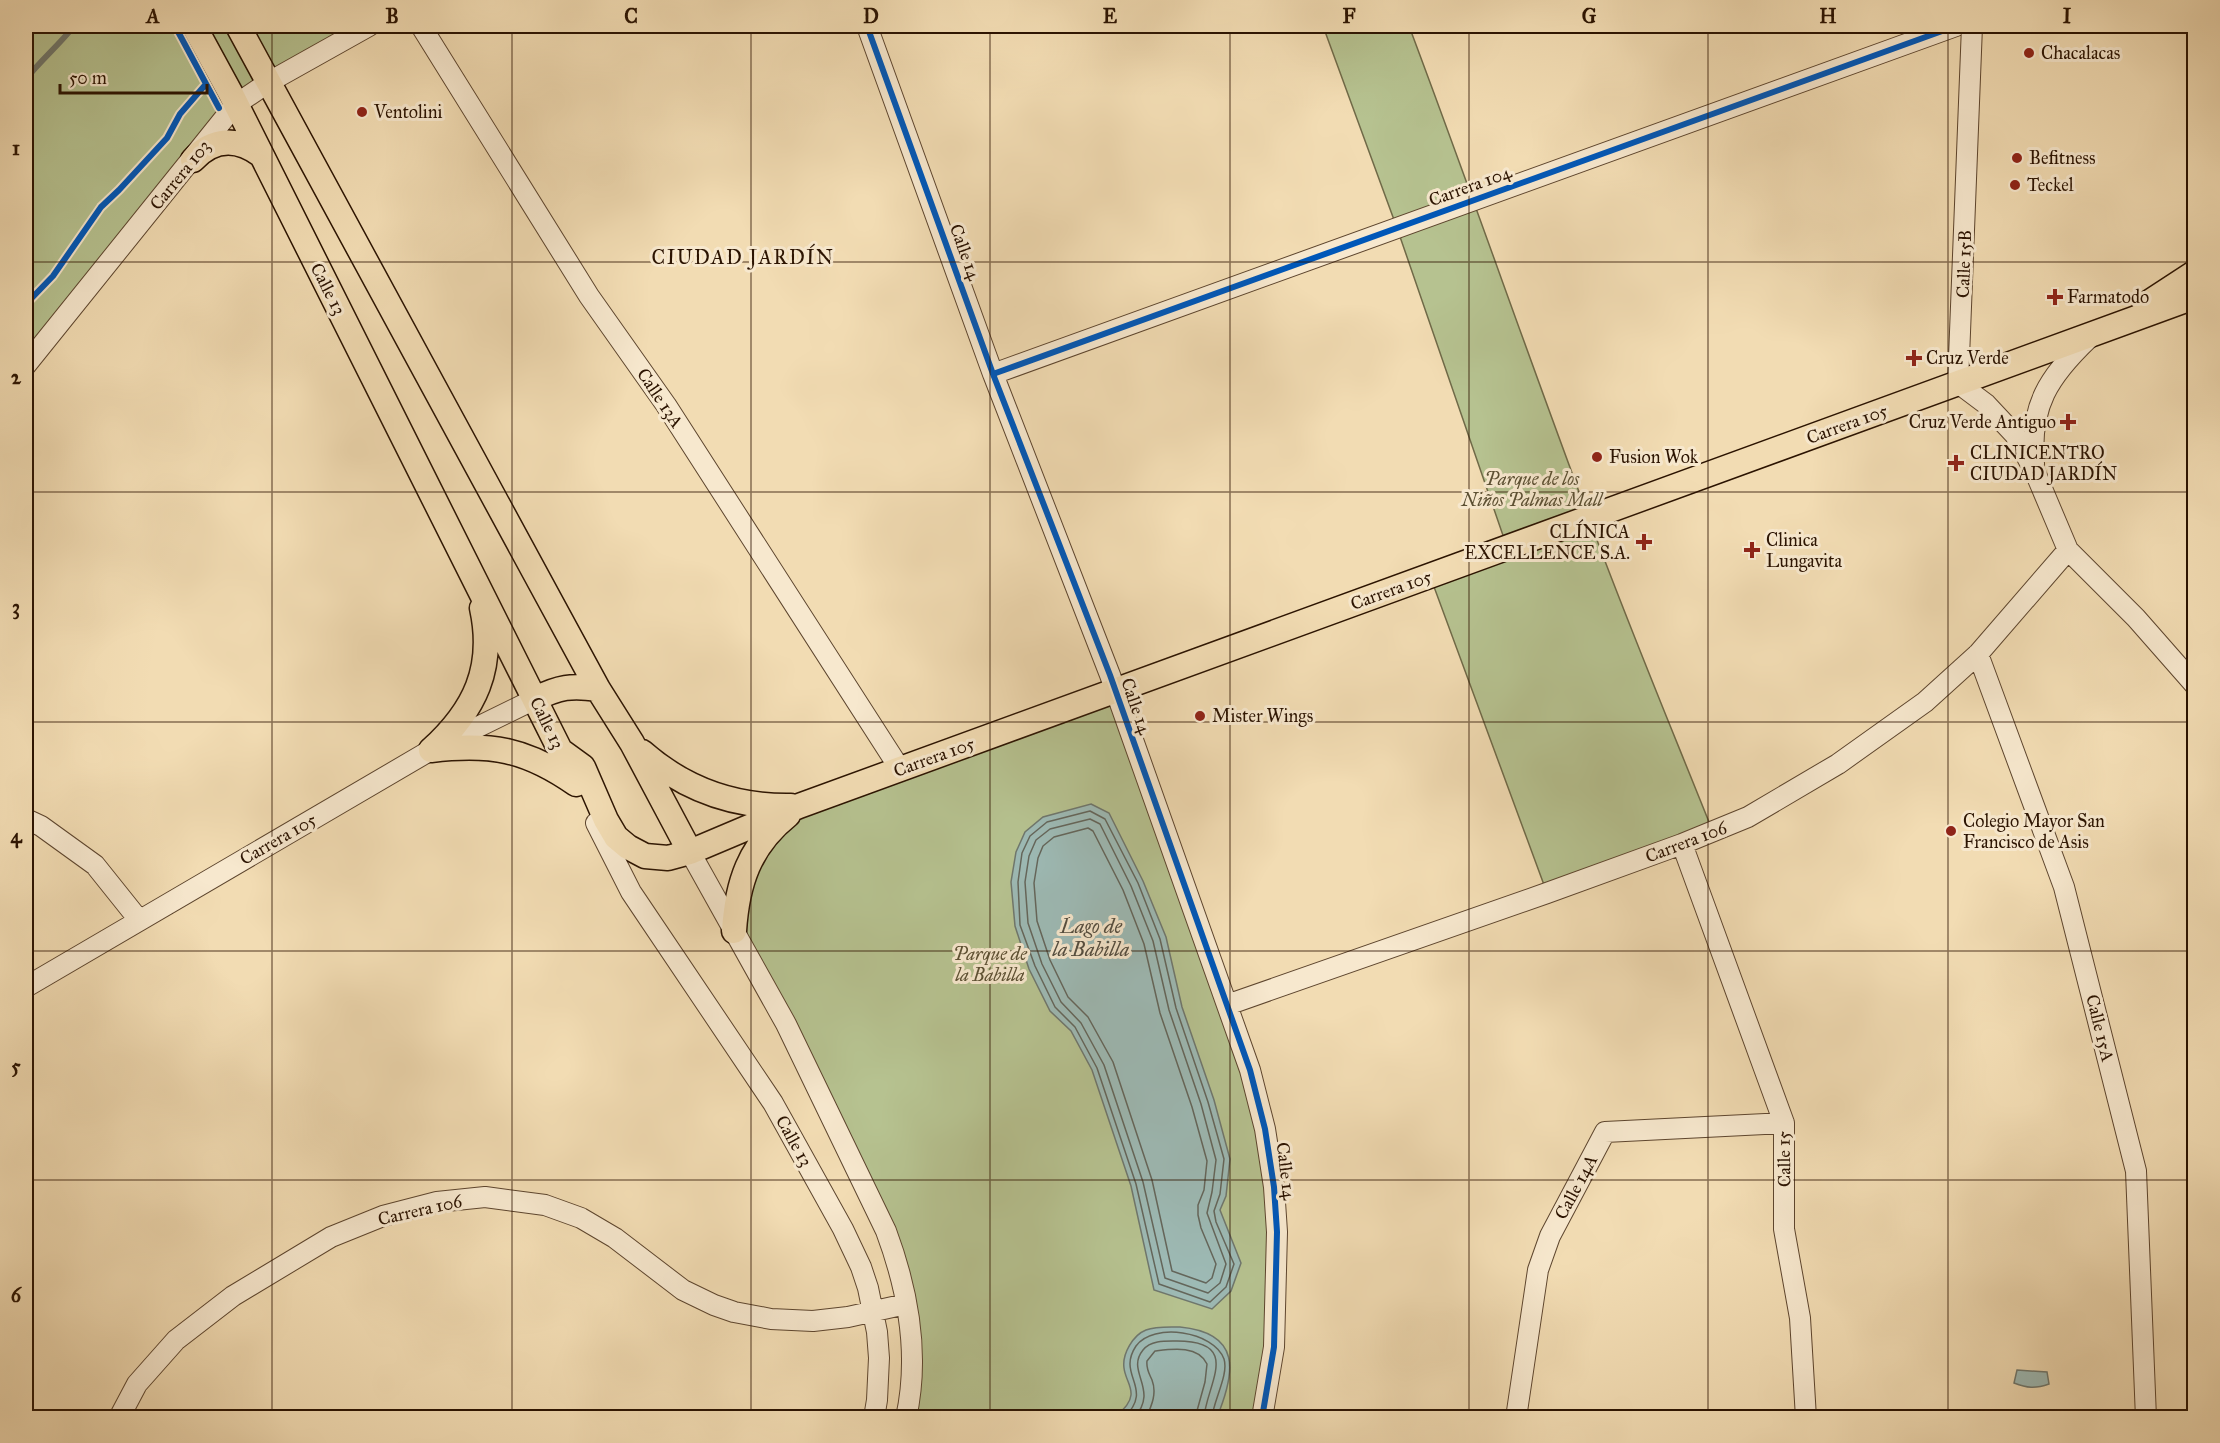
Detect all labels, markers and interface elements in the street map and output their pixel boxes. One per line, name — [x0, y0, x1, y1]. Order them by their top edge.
text: A — [144, 4, 160, 28]
text: B — [385, 4, 399, 28]
text: C — [624, 4, 638, 28]
text: D — [863, 4, 879, 28]
text: E — [1103, 4, 1118, 28]
text: F — [1342, 4, 1356, 28]
text: G — [1582, 4, 1597, 28]
text: H — [1819, 4, 1837, 28]
text: I — [2063, 4, 2072, 28]
place label: Chacalacas — [2041, 42, 2120, 64]
marker: Chacalacas — [2022, 46, 2036, 60]
scale bar — [60, 57, 207, 95]
text: 50 m — [69, 67, 107, 89]
place label: Ventolini — [373, 101, 442, 123]
marker: Ventolini — [355, 105, 369, 119]
text: 1 — [12, 136, 20, 160]
street label: Carrera 103 — [145, 136, 215, 214]
place label: Befitness — [2029, 147, 2096, 169]
marker: Befitness — [2010, 151, 2024, 165]
street label: Carrera 104 — [1426, 161, 1515, 211]
place label: Teckel — [2027, 174, 2074, 196]
marker: Teckel — [2008, 178, 2022, 192]
street label: Calle 14 — [945, 221, 986, 284]
street label: Calle 15B — [1952, 230, 1976, 298]
district label: CIUDAD JARDÍN — [652, 243, 835, 270]
street label: Calle 13 — [306, 259, 350, 319]
place label: Farmatodo — [2067, 286, 2149, 308]
marker: Farmatodo — [2048, 290, 2062, 304]
place label: Cruz Verde — [1926, 347, 2009, 369]
marker: Cruz Verde — [1907, 351, 1921, 365]
street label: Calle 13A — [632, 364, 688, 432]
text: 2 — [11, 365, 22, 389]
street label: Carrera 105 — [1803, 399, 1891, 449]
place label: Cruz Verde Antiguo — [1909, 411, 2056, 434]
marker: Cruz Verde Antiguo — [2061, 415, 2075, 429]
place label: CLINICENTRO CIUDAD JARDÍN — [1970, 442, 2117, 486]
place label: Fusion Wok — [1609, 446, 1699, 468]
marker: Fusion Wok — [1590, 450, 1604, 464]
marker: CLINICENTRO CIUDAD JARDÍN — [1947, 454, 1965, 472]
park label: Parque de los Niños Palmas Mall — [1461, 468, 1605, 511]
place label: CLÍNICA EXCELLENCE S.A. — [1464, 519, 1630, 564]
place label: Clinica Lungavita — [1766, 529, 1842, 573]
marker: CLÍNICA EXCELLENCE S.A. — [1635, 533, 1653, 551]
marker: Clinica Lungavita — [1743, 541, 1761, 559]
street label: Carrera 105 — [1347, 565, 1435, 615]
text: 3 — [12, 595, 20, 620]
street label: Calle 14 — [1116, 675, 1156, 738]
street label: Calle 13 — [525, 693, 569, 753]
place label: Mister Wings — [1212, 705, 1313, 728]
marker: Mister Wings — [1193, 709, 1207, 723]
street label: Carrera 105 — [890, 732, 978, 782]
street label: Carrera 105 — [236, 808, 321, 870]
place label: Colegio Mayor San Francisco de Asis — [1963, 810, 2105, 853]
street label: Carrera 106 — [1642, 816, 1731, 868]
text: 4 — [10, 824, 22, 849]
marker: Colegio Mayor San Francisco de Asis — [1944, 824, 1958, 838]
water label: Lago de la Babilla — [1052, 914, 1129, 961]
park label: Parque de la Babilla — [953, 943, 1028, 986]
street label: Calle 15A — [2081, 992, 2119, 1064]
text: 5 — [11, 1054, 21, 1078]
street label: Calle 13 — [771, 1112, 817, 1170]
street label: Calle 15 — [1772, 1130, 1795, 1187]
street label: Calle 14 — [1272, 1141, 1301, 1202]
street label: Calle 14A — [1550, 1151, 1602, 1223]
street label: Carrera 106 — [376, 1189, 465, 1230]
text: 6 — [11, 1283, 23, 1307]

